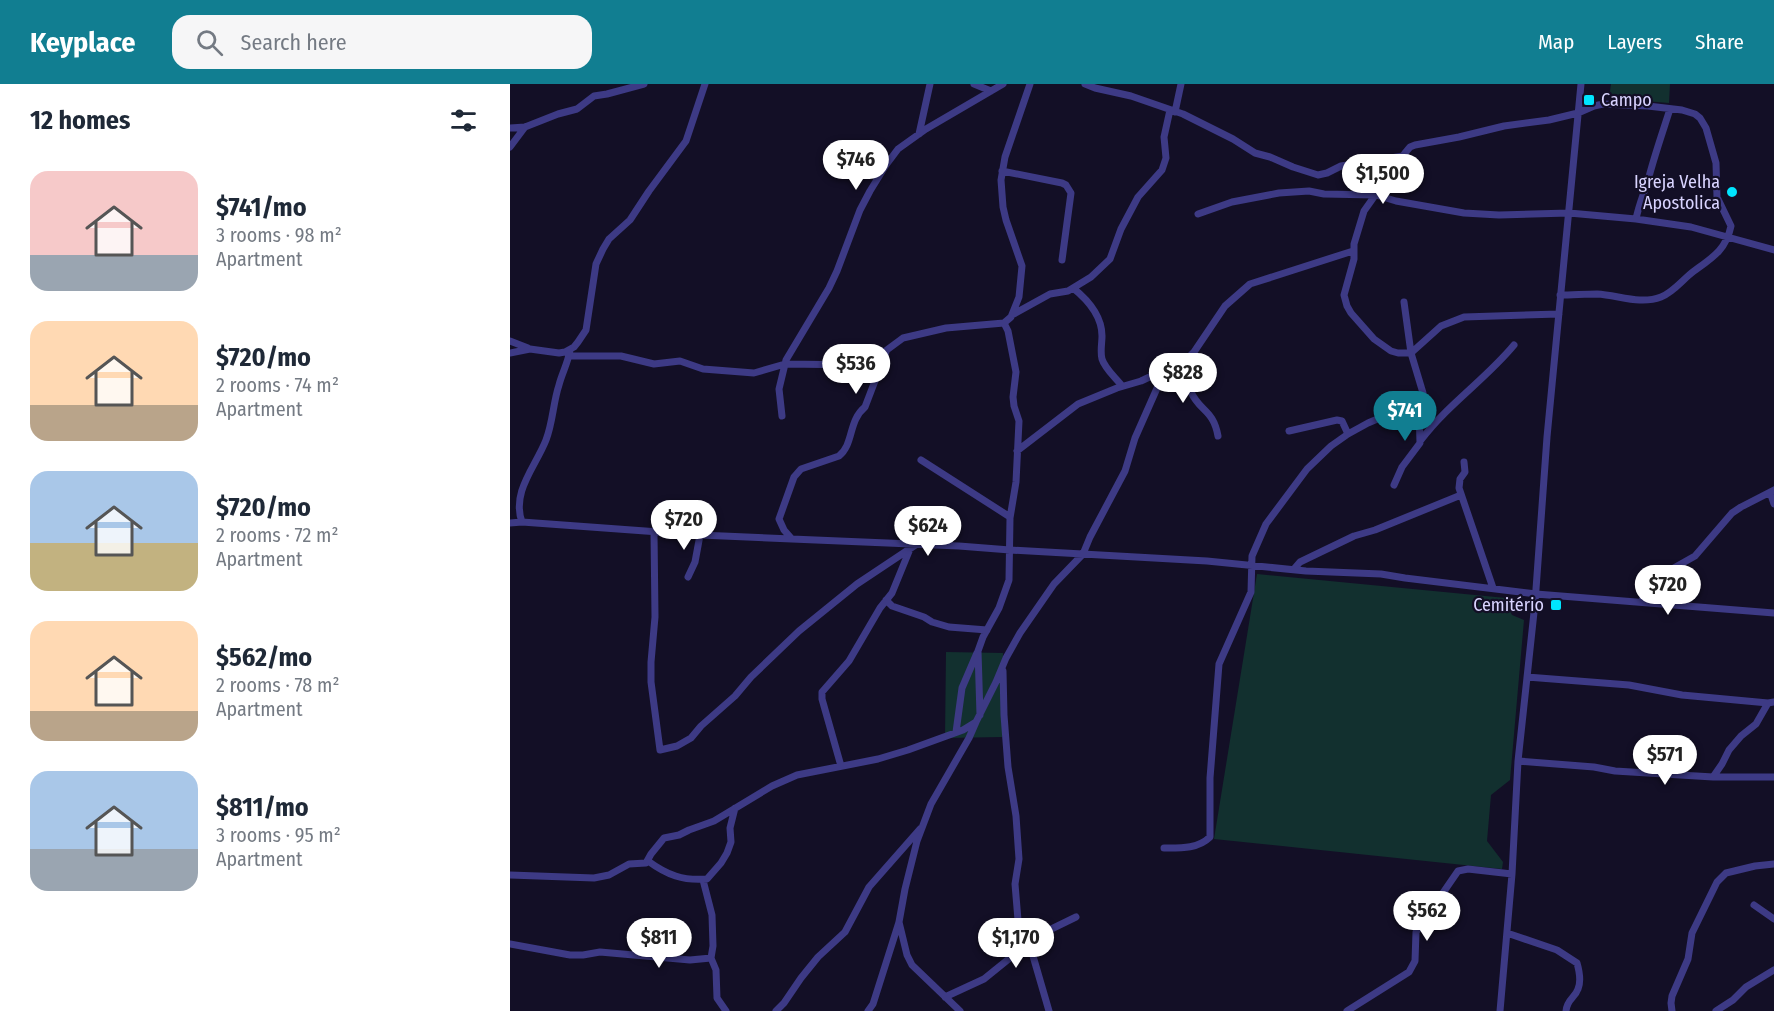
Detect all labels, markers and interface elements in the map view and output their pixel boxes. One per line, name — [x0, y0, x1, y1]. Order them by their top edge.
search box — [172, 15, 592, 69]
text: Keyplace — [30, 26, 136, 59]
icon: search — [193, 26, 226, 59]
text: Search here — [241, 29, 347, 56]
text: Map — [1538, 29, 1574, 55]
text: Layers — [1607, 29, 1662, 55]
text: Share — [1695, 29, 1744, 55]
place label: Campo — [1601, 89, 1652, 111]
marker: Campo — [1582, 93, 1596, 107]
icon: filters — [447, 104, 480, 137]
text: 12 homes — [30, 105, 130, 136]
pin: $746 — [820, 140, 892, 191]
text: $746 — [837, 147, 875, 171]
pin: $1,500 — [1334, 154, 1432, 205]
text: $1,500 — [1356, 161, 1410, 185]
place label: Igreja Velha Apostolica — [1634, 171, 1720, 214]
marker: Igreja Velha Apostolica — [1725, 185, 1739, 199]
text: $741/mo — [216, 192, 307, 223]
icon: home — [78, 195, 150, 267]
text: 3 rooms · 98 m² — [216, 223, 342, 247]
text: Apartment — [216, 247, 303, 271]
text: $720/mo — [216, 342, 311, 373]
pin: $536 — [820, 344, 892, 395]
icon: home — [78, 345, 150, 417]
text: $536 — [836, 351, 876, 375]
pin: $828 — [1147, 353, 1219, 404]
text: $828 — [1163, 360, 1203, 384]
text: 2 rooms · 74 m² — [216, 373, 339, 397]
pin: $741 — [1369, 391, 1441, 442]
text: Apartment — [216, 397, 303, 421]
text: $741 — [1388, 398, 1422, 422]
text: $720/mo — [216, 492, 311, 523]
icon: home — [78, 495, 150, 567]
pin: $720 — [648, 500, 720, 551]
pin: $624 — [892, 506, 964, 557]
text: $720 — [665, 507, 703, 531]
text: $624 — [908, 513, 948, 537]
text: 2 rooms · 72 m² — [216, 523, 338, 547]
text: Apartment — [216, 547, 303, 571]
pin: $720 — [1632, 565, 1704, 616]
text: $720 — [1649, 572, 1687, 596]
place label: Cemitério — [1473, 594, 1544, 616]
marker: Cemitério — [1549, 598, 1563, 612]
text: $562/mo — [216, 642, 312, 673]
icon: home — [78, 645, 150, 717]
text: 2 rooms · 78 m² — [216, 673, 339, 697]
text: Apartment — [216, 697, 303, 721]
pin: $571 — [1629, 735, 1701, 786]
text: $571 — [1647, 742, 1683, 766]
text: $811/mo — [216, 792, 309, 823]
icon: home — [78, 795, 150, 867]
text: 3 rooms · 95 m² — [216, 823, 341, 847]
text: Apartment — [216, 847, 303, 871]
pin: $562 — [1391, 891, 1463, 942]
text: $562 — [1407, 898, 1447, 922]
pin: $811 — [623, 918, 695, 969]
pin: $1,170 — [967, 918, 1065, 969]
text: $811 — [641, 925, 677, 949]
text: $1,170 — [992, 925, 1040, 949]

